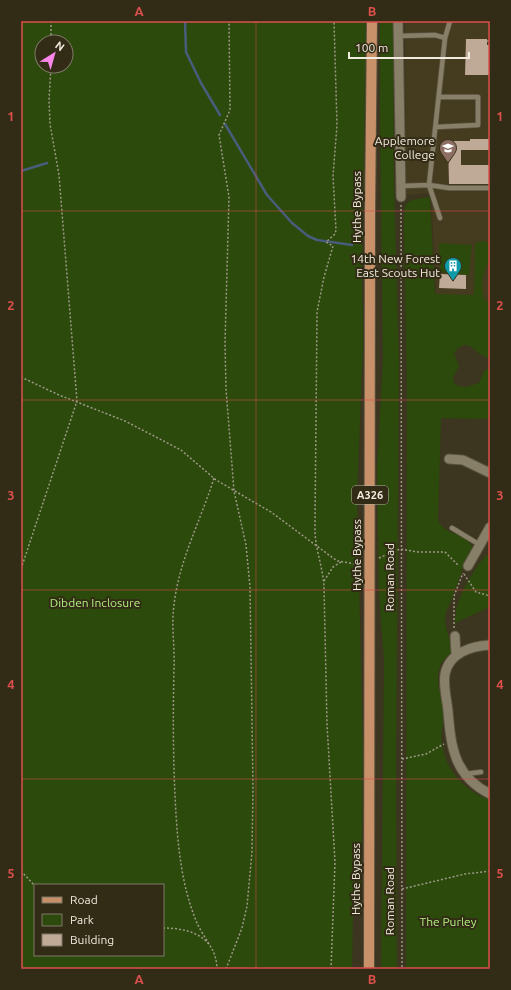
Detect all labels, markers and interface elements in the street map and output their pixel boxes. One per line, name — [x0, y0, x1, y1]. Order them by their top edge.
text: A — [134, 4, 144, 18]
text: B — [368, 4, 377, 18]
north arrow — [34, 34, 74, 74]
scale bar — [349, 34, 469, 60]
text: N — [53, 39, 67, 53]
text: 100 m — [355, 41, 388, 54]
text: 1 — [7, 109, 15, 123]
text: 1 — [496, 109, 504, 123]
place label: Applemore College — [375, 134, 435, 161]
school or university icon: Applemore College — [438, 138, 458, 163]
street label: Hythe Bypass — [350, 171, 363, 243]
place label: 14th New Forest East Scouts Hut — [350, 252, 440, 279]
building icon: 14th New Forest East Scouts Hut — [443, 256, 463, 281]
text: 2 — [7, 298, 15, 312]
text: 2 — [496, 298, 504, 312]
road number: A326 — [352, 486, 388, 504]
text: 3 — [7, 488, 15, 502]
text: 3 — [496, 488, 504, 502]
street label: Hythe Bypass — [350, 519, 363, 591]
street label: Roman Road — [383, 543, 396, 611]
park label: Dibden Inclosure — [50, 596, 140, 609]
text: 4 — [7, 677, 15, 691]
text: 4 — [496, 677, 504, 691]
street label: Hythe Bypass — [349, 843, 362, 915]
text: 5 — [7, 866, 15, 880]
text: 5 — [496, 866, 504, 880]
street label: Roman Road — [383, 867, 396, 935]
legend — [34, 884, 164, 956]
text: Road — [70, 893, 98, 906]
text: Park — [70, 913, 94, 926]
park label: The Purley — [419, 915, 477, 928]
text: Building — [70, 933, 114, 946]
text: A — [134, 972, 144, 986]
text: B — [368, 972, 377, 986]

